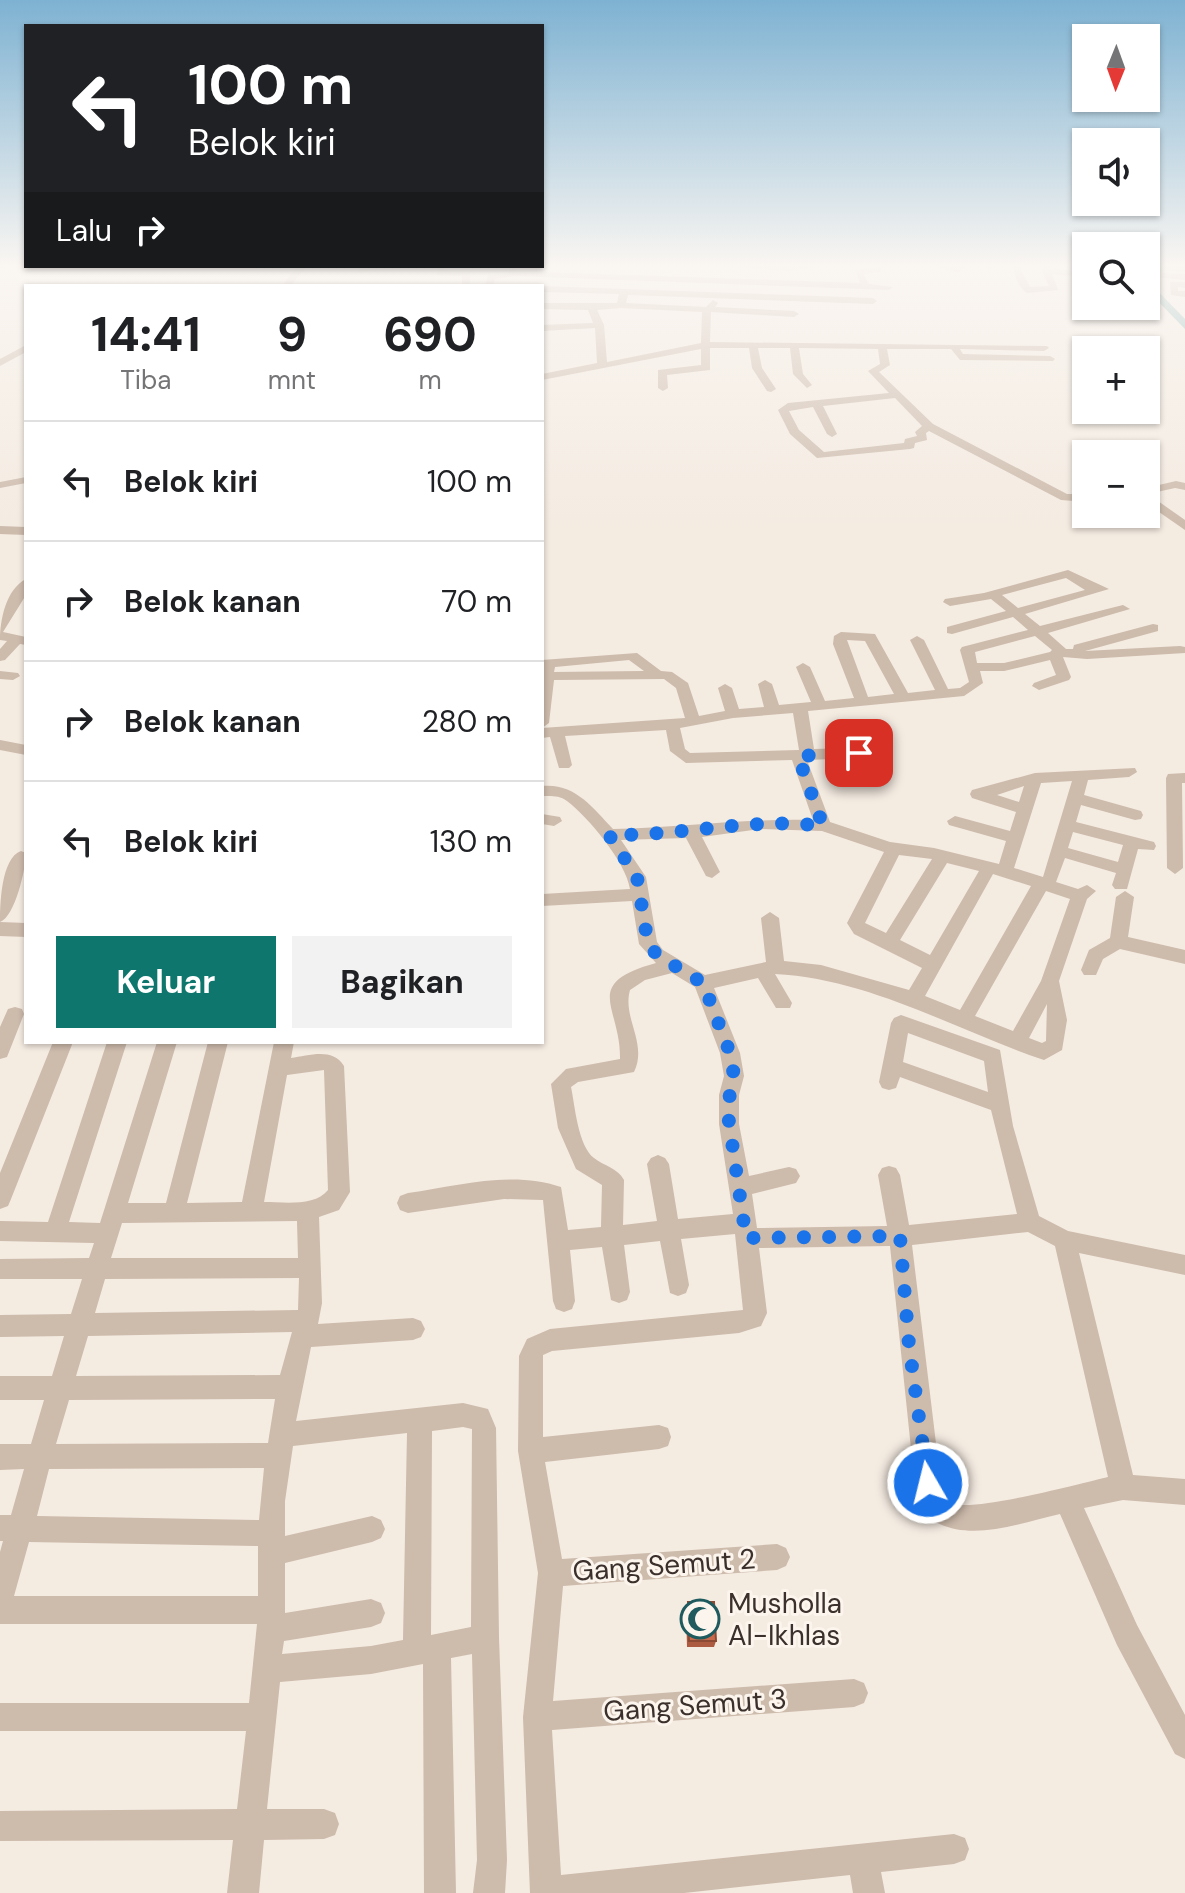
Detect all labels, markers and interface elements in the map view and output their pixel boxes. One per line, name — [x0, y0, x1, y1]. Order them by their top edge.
north arrow — [1072, 24, 1160, 112]
map controls — [1072, 24, 1160, 528]
text: 100 m — [188, 48, 353, 121]
icon: left — [56, 56, 160, 160]
text: Belok kiri — [188, 119, 336, 166]
button: sound — [1072, 128, 1160, 216]
icon: right — [128, 208, 172, 252]
text: Lalu — [56, 211, 112, 250]
button: search — [1072, 232, 1160, 320]
text: 14:41 — [91, 303, 201, 366]
text: 9 — [277, 303, 307, 366]
text: 690 — [383, 303, 477, 366]
button: + — [1072, 336, 1160, 424]
text: Tiba — [120, 363, 171, 397]
text: mnt — [268, 363, 316, 397]
text: m — [418, 363, 442, 397]
button: − — [1072, 440, 1160, 528]
icon: left — [56, 459, 100, 503]
text: Belok kiri — [124, 462, 258, 501]
text: 100 m — [427, 462, 512, 501]
icon: right — [56, 579, 100, 623]
text: Belok kanan — [124, 582, 301, 621]
text: 70 m — [441, 582, 512, 621]
icon: right — [56, 699, 100, 743]
text: Belok kanan — [124, 702, 301, 741]
text: 280 m — [422, 702, 512, 741]
pin — [825, 719, 893, 787]
icon: arrive — [837, 731, 881, 775]
icon: left — [56, 819, 100, 863]
text: Belok kiri — [124, 822, 258, 861]
text: 130 m — [430, 822, 512, 861]
button: Keluar — [56, 936, 276, 1028]
button: Bagikan — [292, 936, 512, 1028]
position arrow — [886, 1441, 970, 1525]
street label: Gang Semut 2 — [571, 1540, 757, 1590]
place label: Musholla Al-Ikhlas — [728, 1585, 842, 1654]
mosque icon: Musholla Al-Ikhlas — [679, 1598, 721, 1640]
street label: Gang Semut 3 — [602, 1680, 788, 1730]

